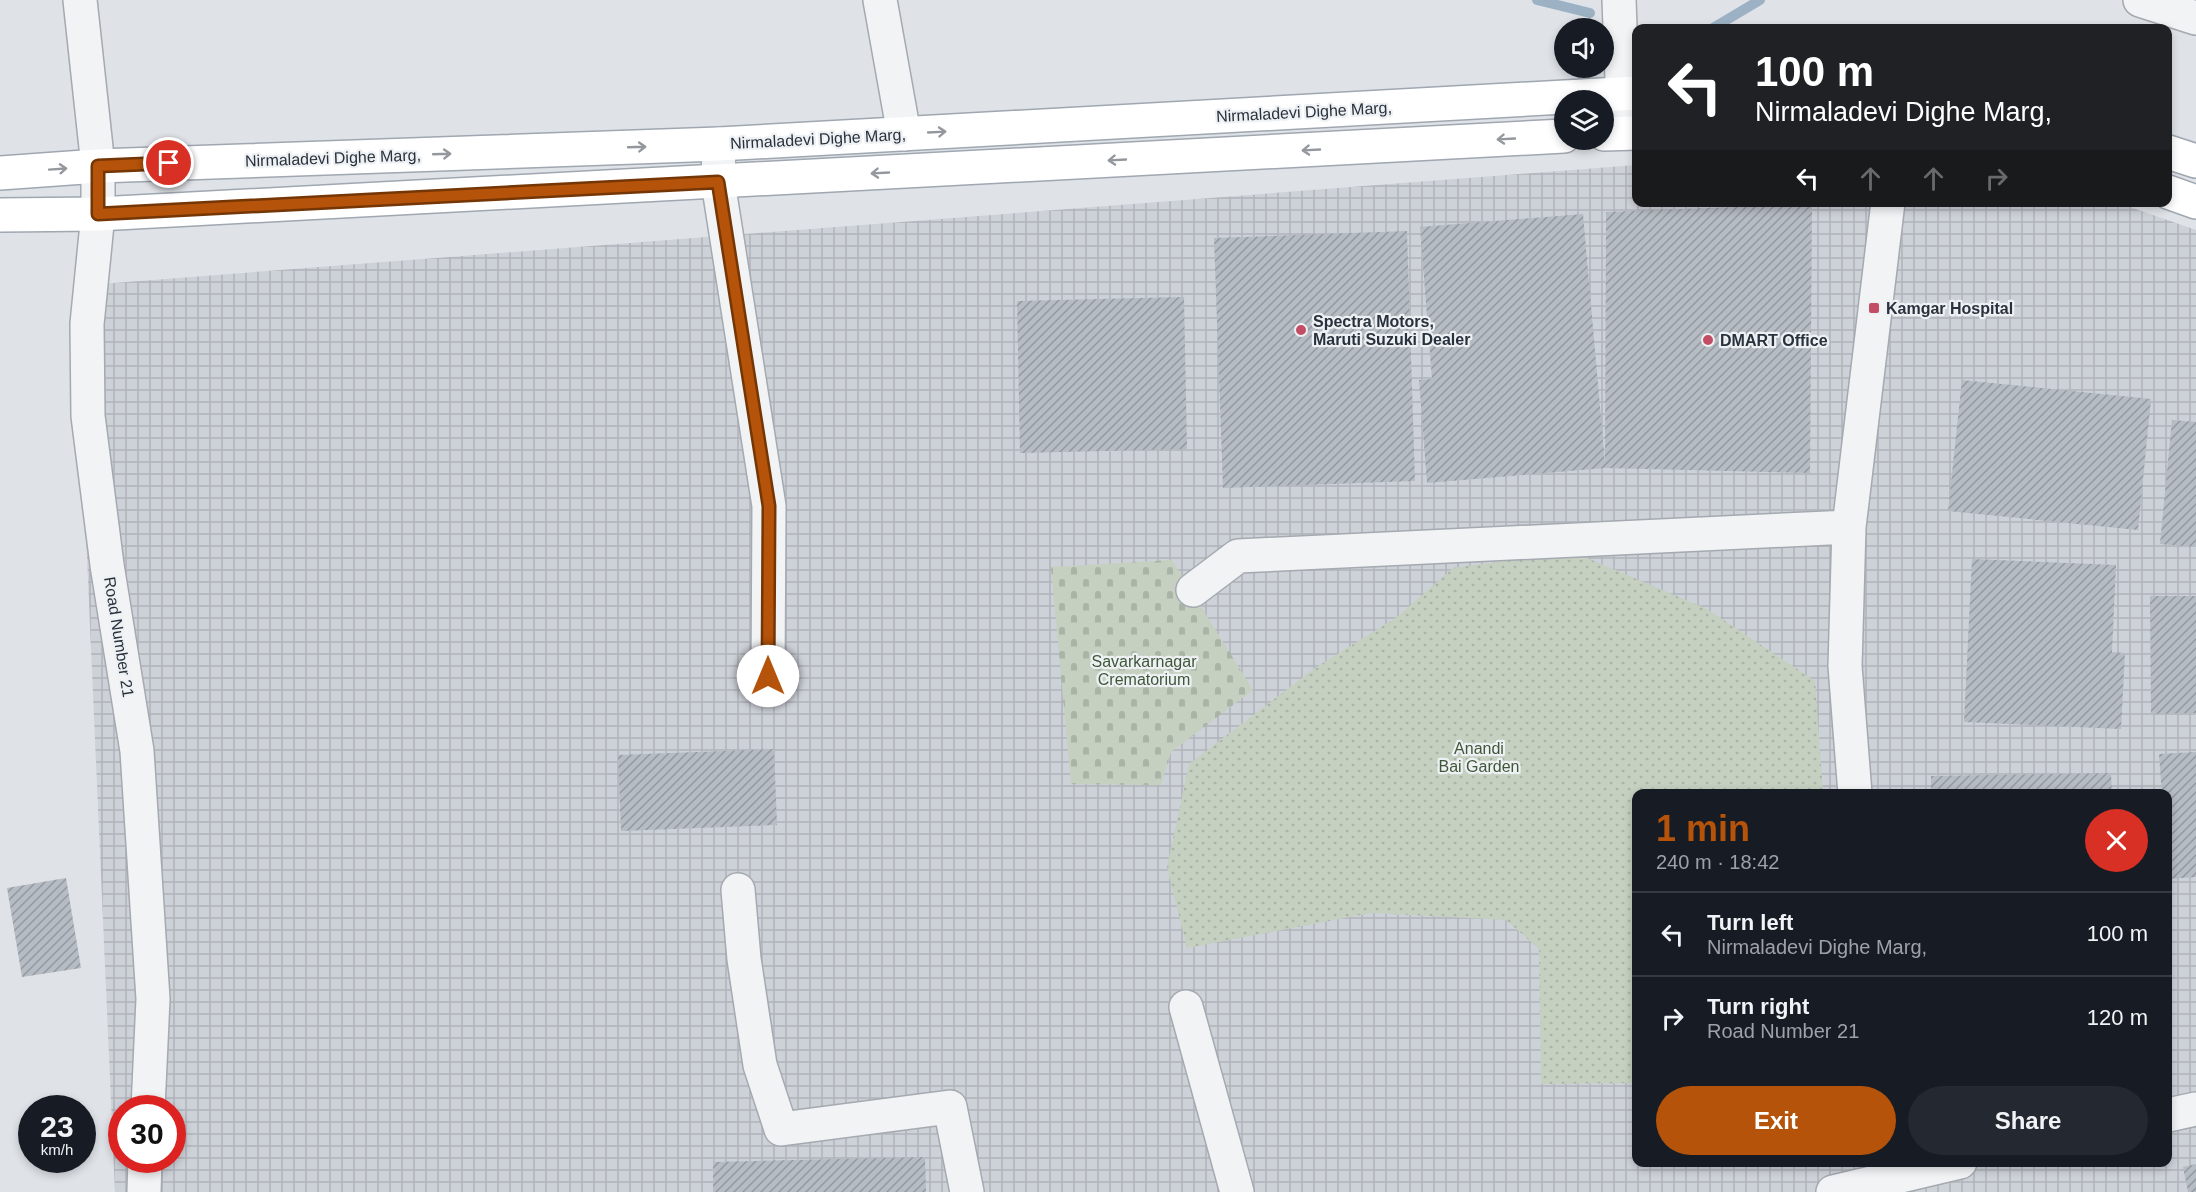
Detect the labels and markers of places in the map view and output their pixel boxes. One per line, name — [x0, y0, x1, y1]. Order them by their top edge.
pin — [143, 137, 194, 188]
place label: Kamgar Hospital — [1886, 300, 2013, 317]
marker: Kamgar Hospital — [1867, 301, 1881, 315]
place label: Spectra Motors, Maruti Suzuki Dealer — [1313, 313, 1470, 348]
marker: Spectra Motors, Maruti Suzuki Dealer — [1294, 323, 1308, 337]
place label: DMART Office — [1720, 332, 1828, 349]
marker: DMART Office — [1701, 333, 1715, 347]

